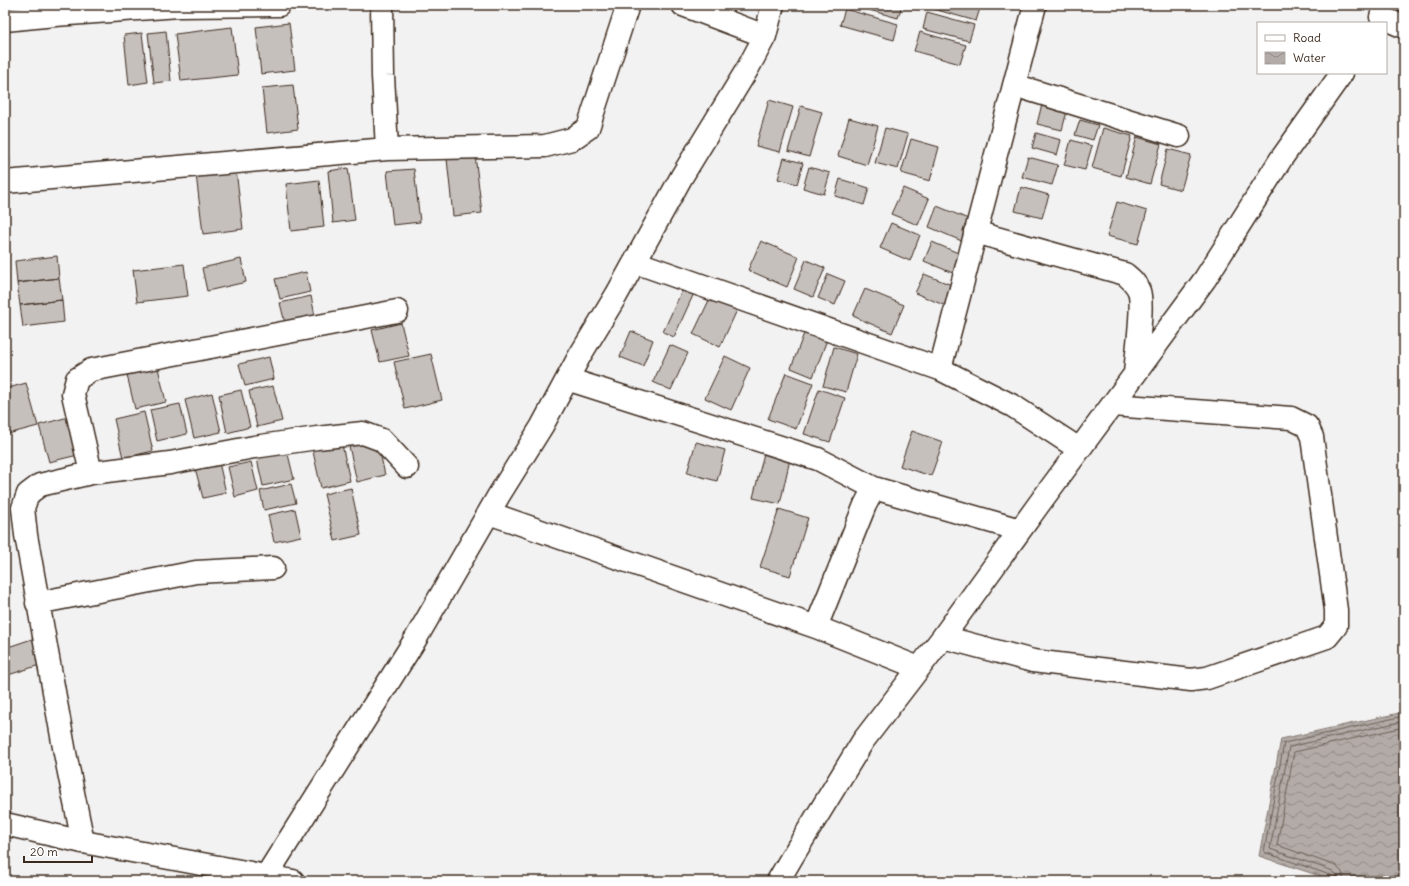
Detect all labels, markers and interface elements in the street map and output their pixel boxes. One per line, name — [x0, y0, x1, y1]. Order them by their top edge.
legend — [1257, 22, 1387, 74]
text: Road — [1293, 30, 1321, 45]
text: Water — [1293, 50, 1326, 65]
scale bar — [24, 838, 92, 864]
text: 20 m — [30, 844, 58, 859]

